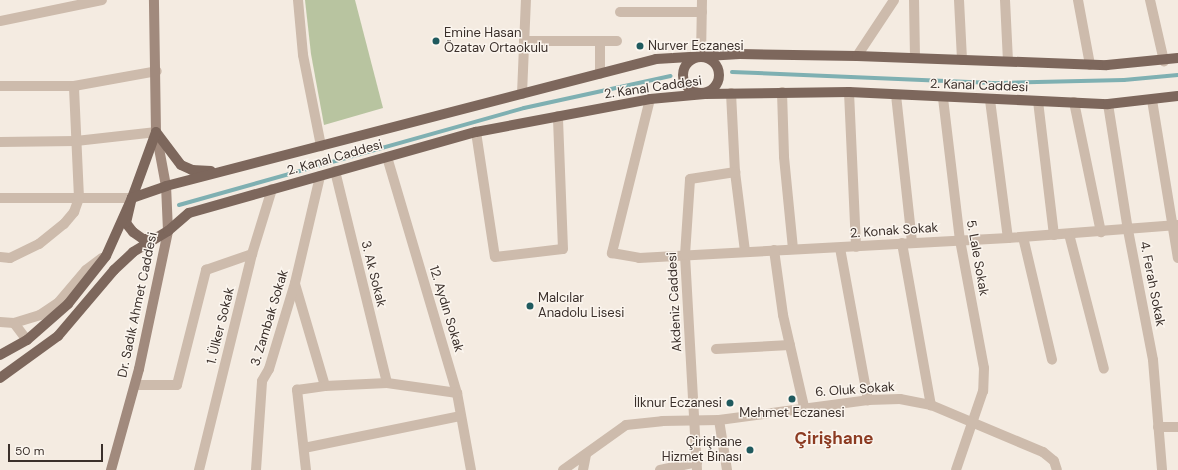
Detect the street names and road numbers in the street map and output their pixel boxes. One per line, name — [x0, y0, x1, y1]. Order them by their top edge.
street label: 2. Kanal Caddesi — [603, 73, 703, 103]
street label: 2. Kanal Caddesi — [930, 76, 1028, 96]
street label: 2. Kanal Caddesi — [286, 137, 384, 179]
street label: 5. Lale Sokak — [963, 219, 991, 297]
street label: 2. Konak Sokak — [849, 220, 939, 242]
street label: Dr. Sadık Ahmet Caddesi — [115, 231, 161, 379]
street label: 3. Ak Sokak — [357, 239, 389, 309]
street label: 4. Ferah Sokak — [1136, 240, 1168, 328]
street label: Akdeniz Caddesi — [665, 252, 685, 352]
street label: 12. Aydın Sokak — [425, 264, 467, 354]
street label: 3. Zambak Sokak — [248, 268, 292, 368]
street label: 1. Ülker Sokak — [204, 286, 238, 366]
street label: 6. Oluk Sokak — [815, 379, 895, 401]

